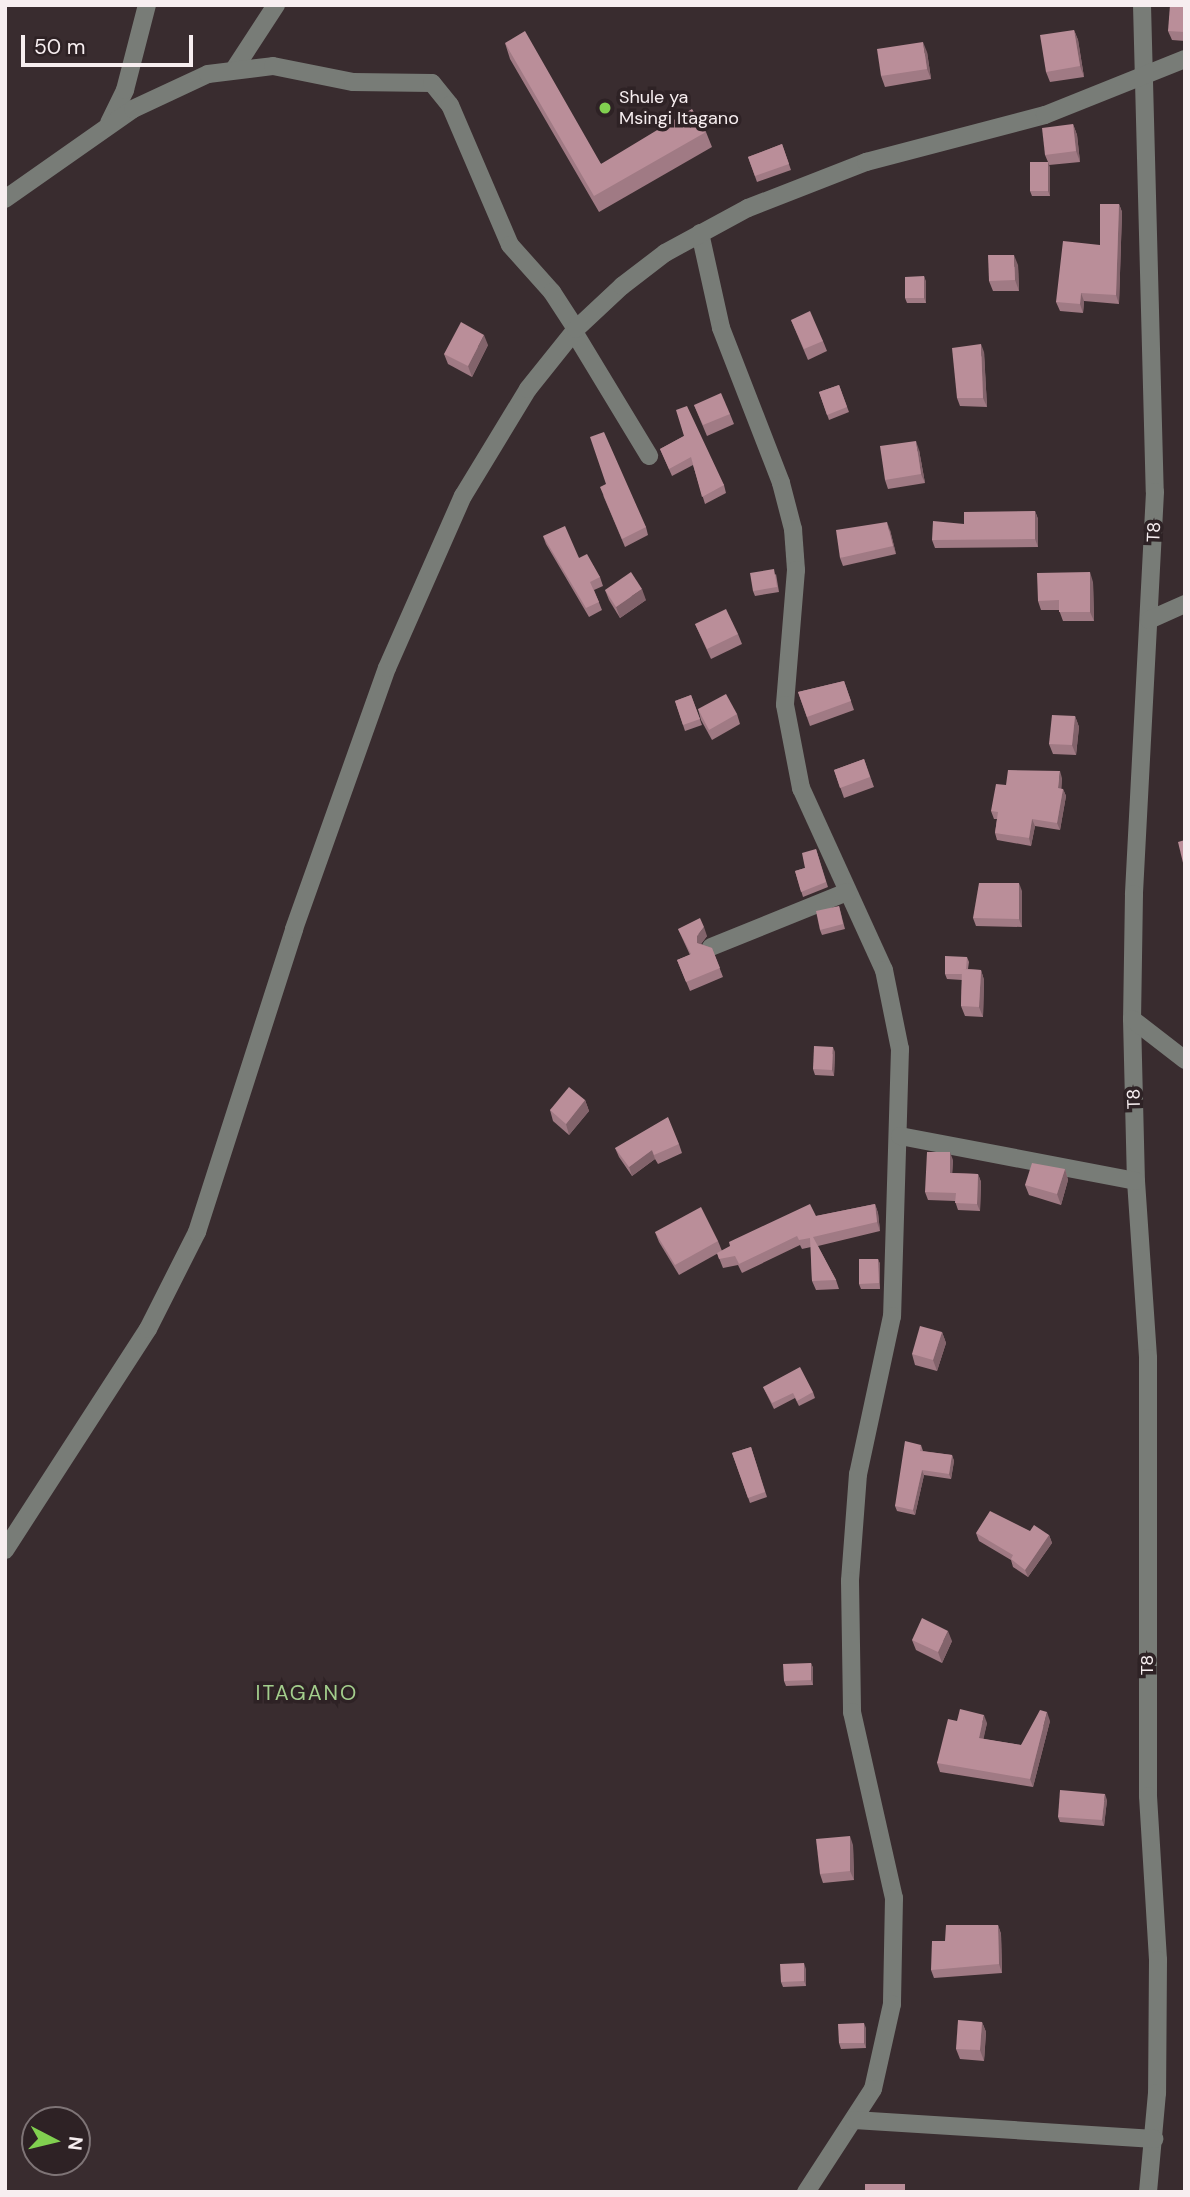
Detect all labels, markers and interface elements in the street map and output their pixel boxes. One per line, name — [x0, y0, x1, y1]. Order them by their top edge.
scale bar — [24, 21, 196, 65]
text: 50 m — [34, 33, 85, 61]
place label: Shule ya Msingi Itagano — [619, 87, 739, 130]
marker: Shule ya Msingi Itagano — [597, 100, 613, 116]
street label: T8 — [1143, 521, 1165, 543]
street label: T8 — [1123, 1088, 1145, 1110]
street label: T8 — [1136, 1655, 1158, 1675]
district label: ITAGANO — [256, 1680, 358, 1706]
north arrow — [21, 2106, 91, 2176]
text: N — [62, 2135, 89, 2152]

